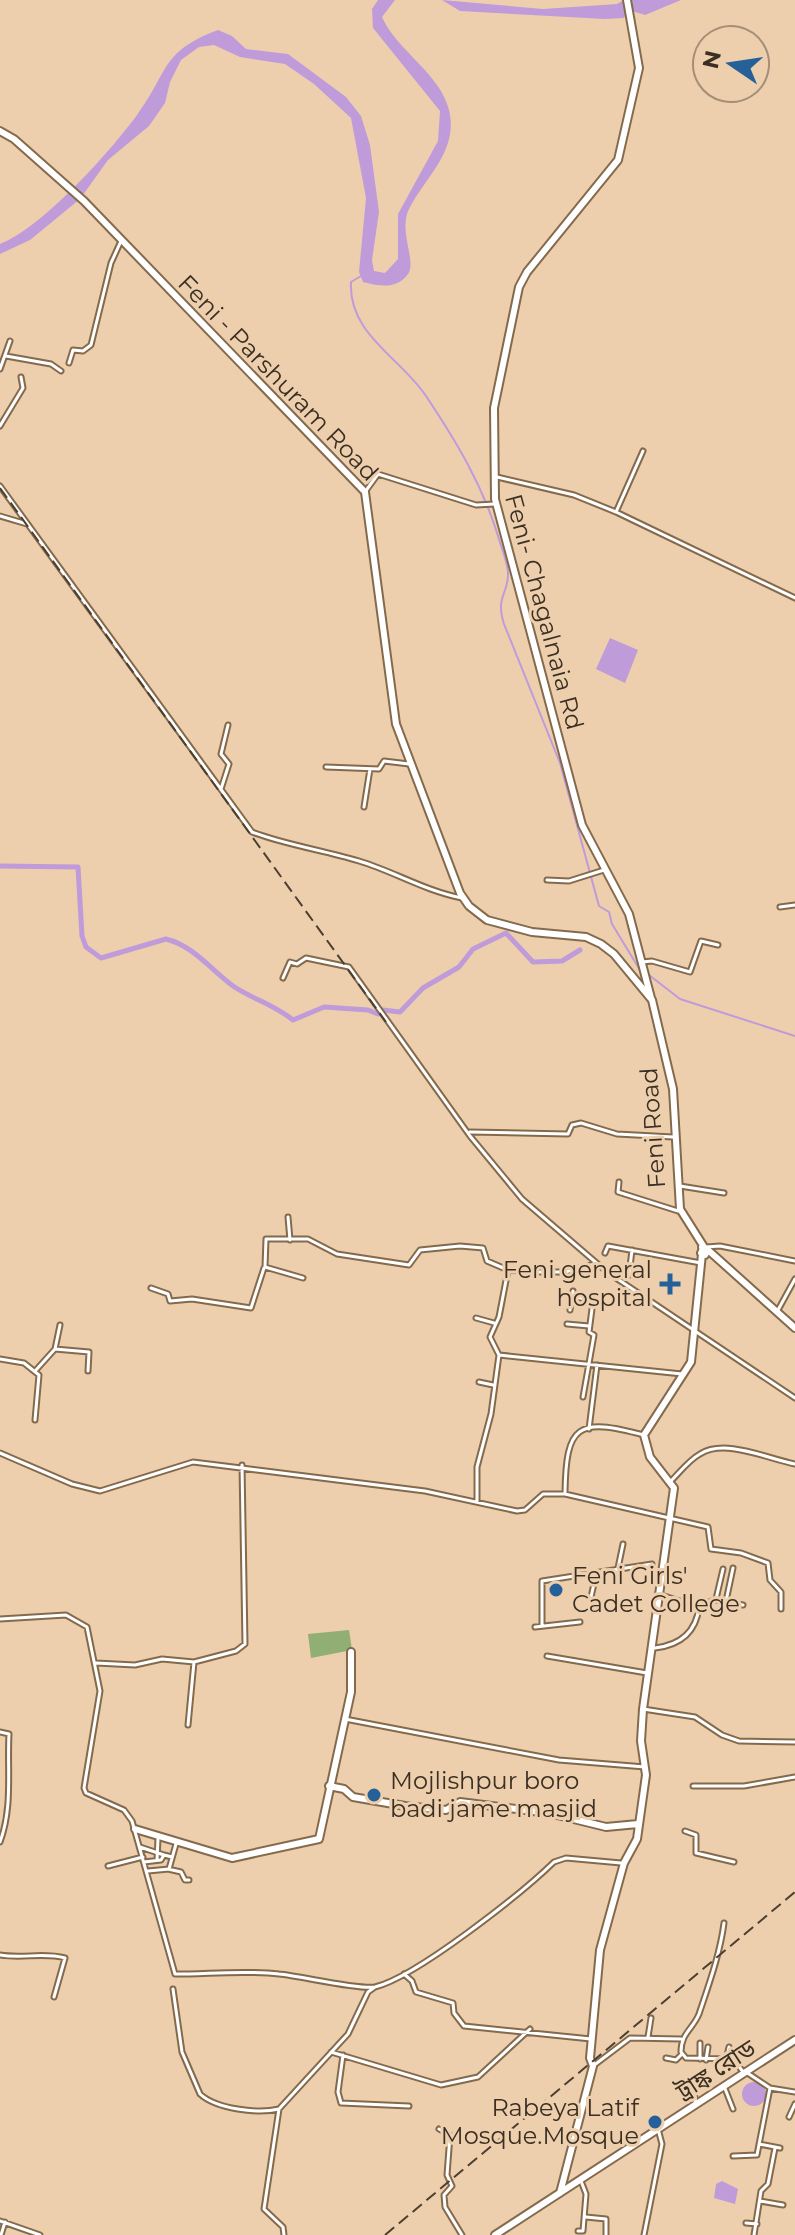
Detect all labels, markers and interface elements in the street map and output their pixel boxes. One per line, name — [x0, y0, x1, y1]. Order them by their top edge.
north arrow — [691, 24, 771, 104]
text: N — [697, 48, 727, 71]
street label: Feni - Parshuram Road — [172, 268, 385, 487]
street label: Feni- Chagalnaia Rd — [499, 491, 590, 733]
street label: Feni Road — [634, 1067, 671, 1189]
place label: Feni general hospital — [503, 1255, 652, 1312]
marker: Feni general hospital — [659, 1273, 681, 1295]
place label: Feni Girls' Cadet College — [572, 1561, 740, 1618]
marker: Feni Girls' Cadet College — [547, 1581, 565, 1599]
place label: Mojlishpur boro badi jame masjid — [390, 1766, 597, 1823]
marker: Mojlishpur boro badi jame masjid — [365, 1786, 383, 1804]
street label: ট্রাঙ্ক রোড — [670, 2033, 762, 2106]
place label: Rabeya Latif Mosque.Mosque — [441, 2093, 640, 2150]
marker: Rabeya Latif Mosque.Mosque — [646, 2113, 664, 2131]

